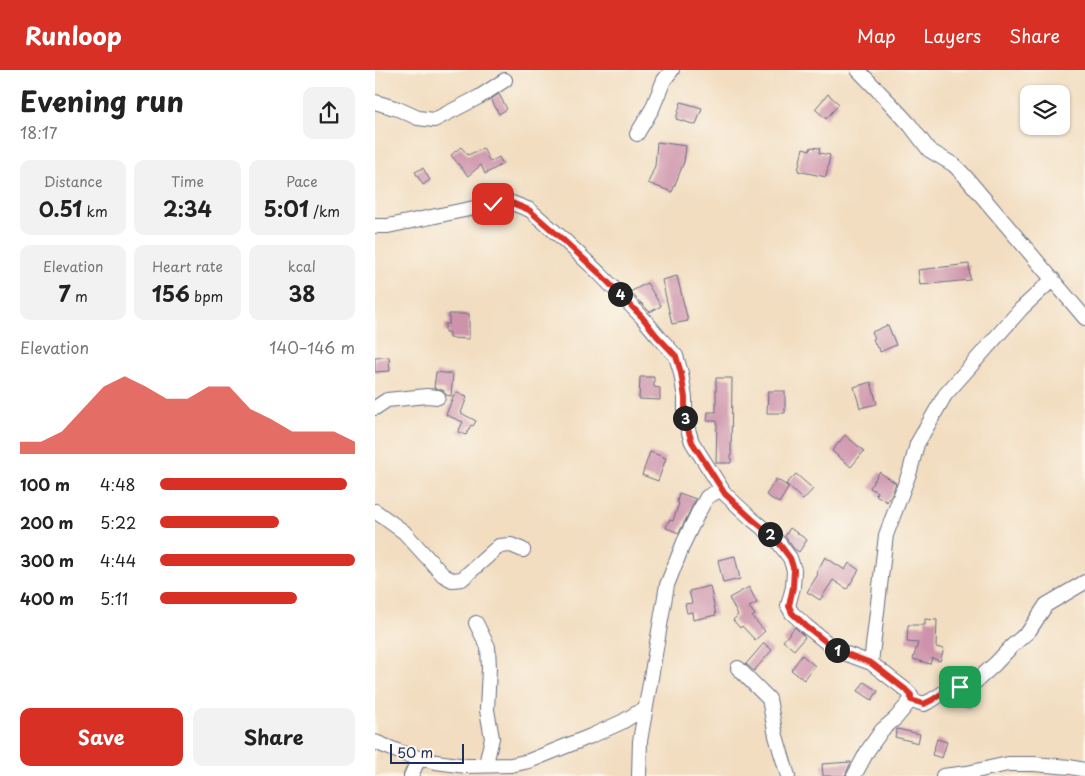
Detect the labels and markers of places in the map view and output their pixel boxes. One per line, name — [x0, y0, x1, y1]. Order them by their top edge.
pin — [472, 183, 514, 225]
pin: 4 — [607, 282, 633, 306]
pin: 3 — [673, 406, 697, 430]
pin: 2 — [757, 522, 783, 546]
pin: 1 — [825, 638, 849, 662]
pin — [939, 666, 981, 708]

